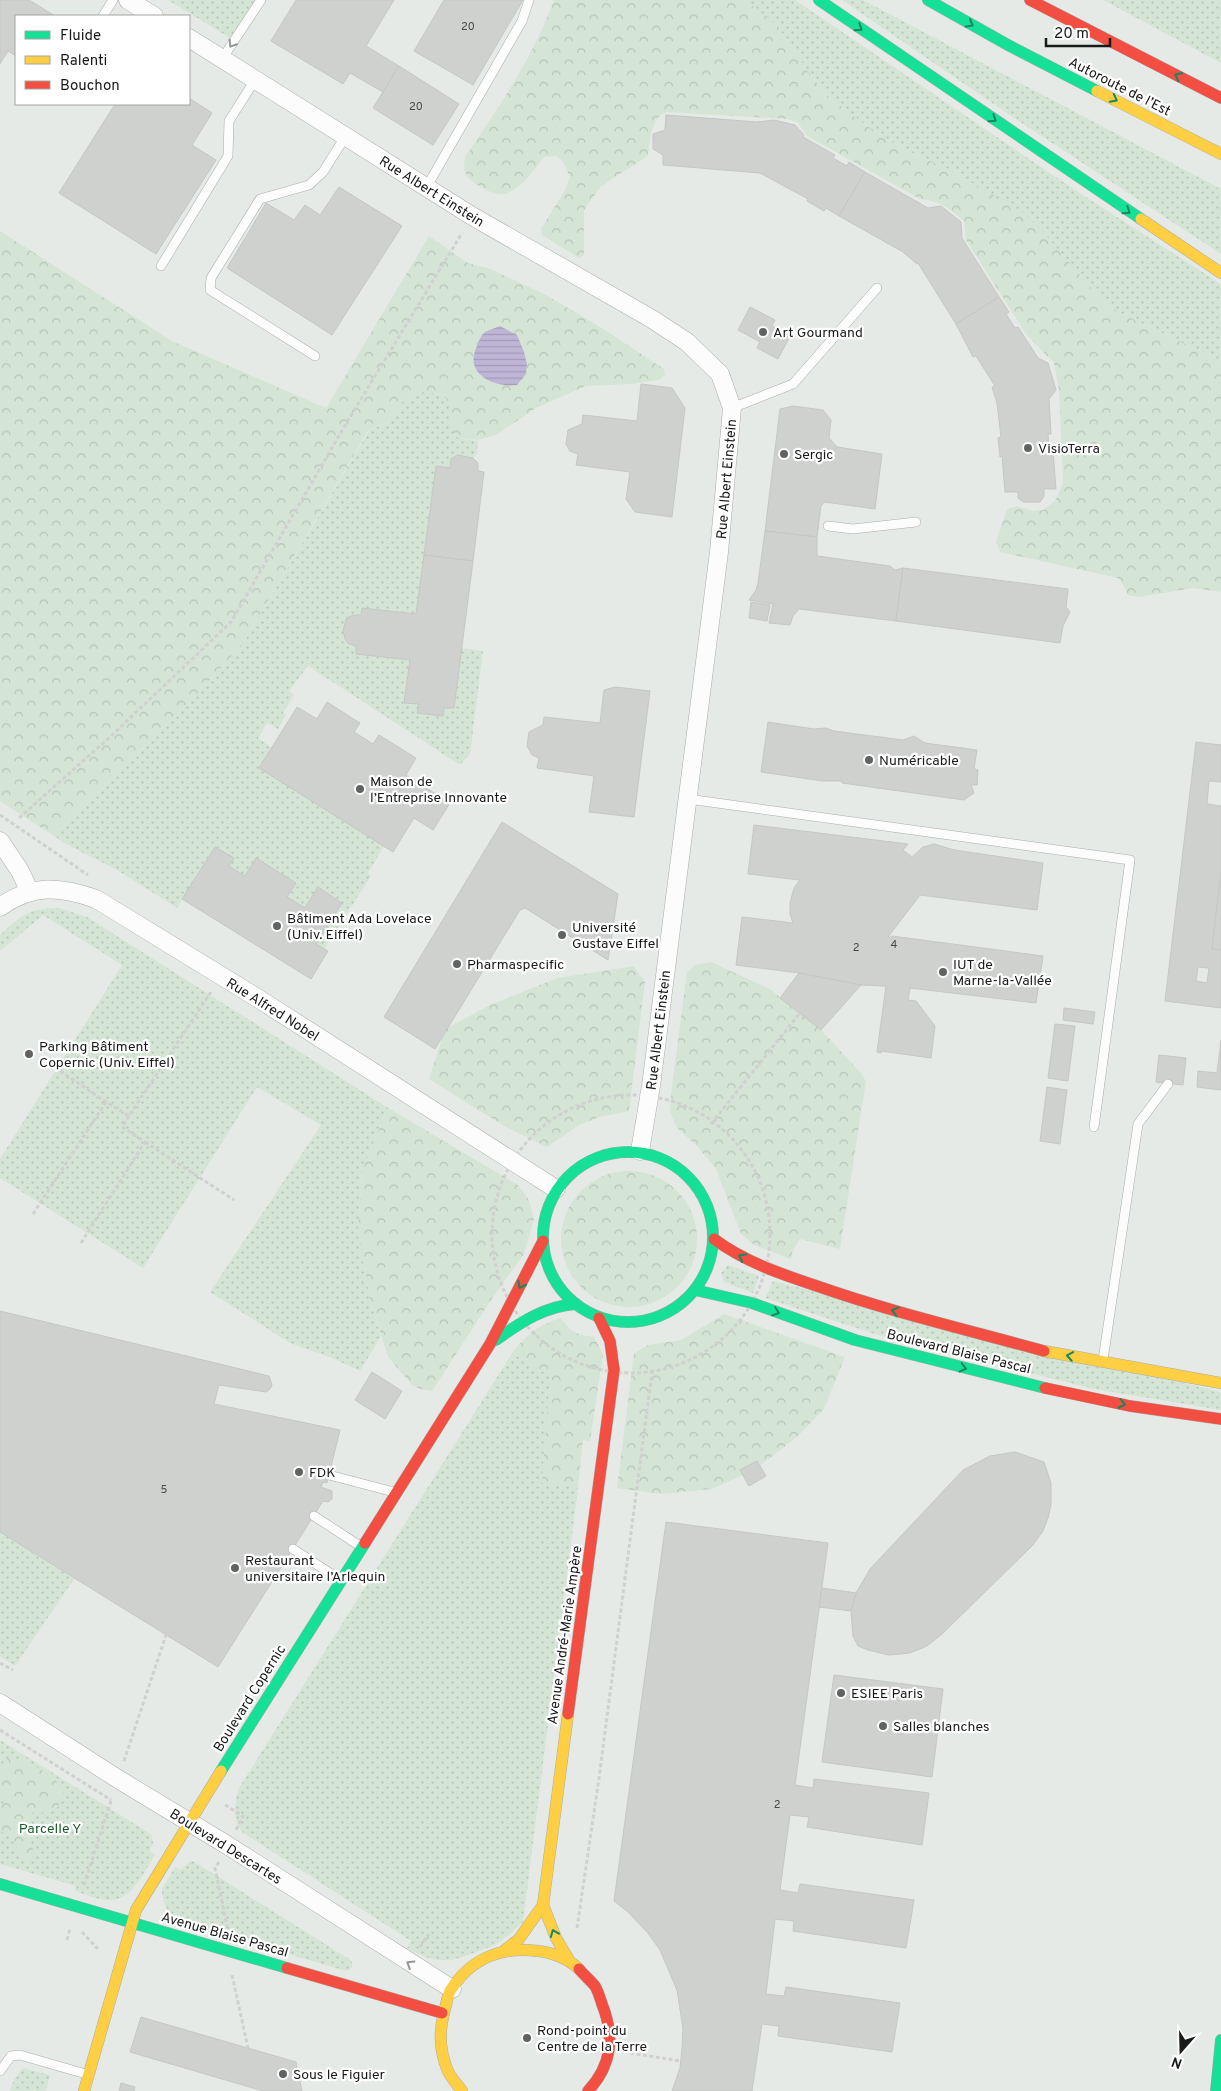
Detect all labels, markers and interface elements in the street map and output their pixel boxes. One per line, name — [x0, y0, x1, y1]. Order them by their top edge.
legend — [15, 15, 190, 105]
scale bar — [1046, 15, 1110, 47]
one-way arrow — [965, 17, 974, 27]
house number: 20 — [461, 20, 475, 34]
one-way arrow — [853, 22, 863, 31]
text: 20 m — [1054, 25, 1089, 44]
text: Fluide — [60, 27, 101, 46]
one-way arrow — [229, 39, 238, 48]
text: Ralenti — [60, 52, 107, 71]
street label: Autoroute de l’Est — [1065, 54, 1173, 120]
one-way arrow — [1174, 72, 1183, 82]
text: Bouchon — [60, 77, 120, 96]
one-way arrow — [1109, 93, 1118, 103]
house number: 20 — [409, 100, 423, 114]
one-way arrow — [988, 113, 997, 123]
street label: Rue Albert Einstein — [376, 153, 487, 231]
one-way arrow — [1122, 205, 1131, 214]
place label: Art Gourmand — [773, 325, 863, 342]
marker: Art Gourmand — [757, 326, 769, 338]
street label: Rue Albert Einstein — [714, 418, 741, 540]
place label: VisioTerra — [1038, 441, 1100, 458]
marker: VisioTerra — [1022, 442, 1034, 454]
place label: Sergic — [794, 447, 833, 464]
marker: Sergic — [778, 448, 790, 460]
place label: Numéricable — [879, 753, 959, 770]
marker: Numéricable — [863, 754, 875, 766]
place label: Maison de l’Entreprise Innovante — [370, 774, 507, 807]
marker: Maison de l’Entreprise Innovante — [354, 783, 366, 795]
place label: Bâtiment Ada Lovelace (Univ. Eiffel) — [287, 911, 432, 944]
marker: Bâtiment Ada Lovelace (Univ. Eiffel) — [271, 920, 283, 932]
place label: Université Gustave Eiffel — [572, 920, 659, 953]
marker: Université Gustave Eiffel — [556, 929, 568, 941]
house number: 4 — [891, 938, 898, 952]
house number: 2 — [853, 941, 859, 955]
place label: Pharmaspecific — [467, 957, 564, 974]
place label: IUT de Marne-la-Vallée — [953, 957, 1052, 990]
marker: Pharmaspecific — [451, 958, 463, 970]
marker: IUT de Marne-la-Vallée — [937, 966, 949, 978]
street label: Rue Albert Einstein — [644, 969, 675, 1091]
street label: Rue Alfred Nobel — [223, 975, 322, 1046]
place label: Parking Bâtiment Copernic (Univ. Eiffel) — [39, 1039, 175, 1072]
marker: Parking Bâtiment Copernic (Univ. Eiffel) — [23, 1048, 35, 1060]
one-way arrow — [738, 1253, 747, 1263]
one-way arrow — [517, 1280, 527, 1289]
one-way arrow — [771, 1306, 779, 1316]
one-way arrow — [890, 1306, 899, 1317]
street label: Boulevard Blaise Pascal — [885, 1326, 1032, 1379]
one-way arrow — [1065, 1352, 1074, 1362]
one-way arrow — [959, 1362, 968, 1373]
one-way arrow — [1117, 1398, 1126, 1409]
place label: FDK — [309, 1465, 336, 1482]
marker: FDK — [293, 1466, 305, 1478]
house number: 5 — [161, 1483, 168, 1497]
street label: Avenue André-Marie Ampère — [545, 1545, 586, 1726]
place label: Restaurant universitaire l’Arlequin — [245, 1553, 385, 1586]
marker: Restaurant universitaire l’Arlequin — [229, 1562, 241, 1574]
street label: Boulevard Copernic — [210, 1642, 290, 1756]
place label: ESIEE Paris — [851, 1686, 923, 1703]
marker: ESIEE Paris — [835, 1687, 847, 1699]
place label: Salles blanches — [893, 1719, 990, 1736]
marker: Salles blanches — [877, 1720, 889, 1732]
house number: 2 — [774, 1798, 780, 1812]
street label: Boulevard Descartes — [166, 1806, 284, 1889]
park label: Parcelle Y — [19, 1821, 81, 1838]
street label: Avenue Blaise Pascal — [159, 1909, 290, 1962]
one-way arrow — [550, 1930, 560, 1938]
one-way arrow — [406, 1960, 415, 1970]
place label: Rond-point du Centre de la Terre — [537, 2023, 647, 2056]
north arrow — [1156, 2026, 1206, 2076]
marker: Rond-point du Centre de la Terre — [521, 2032, 533, 2044]
text: N — [1169, 2052, 1185, 2072]
place label: Sous le Figuier — [293, 2067, 386, 2084]
marker: Sous le Figuier — [277, 2068, 289, 2080]

